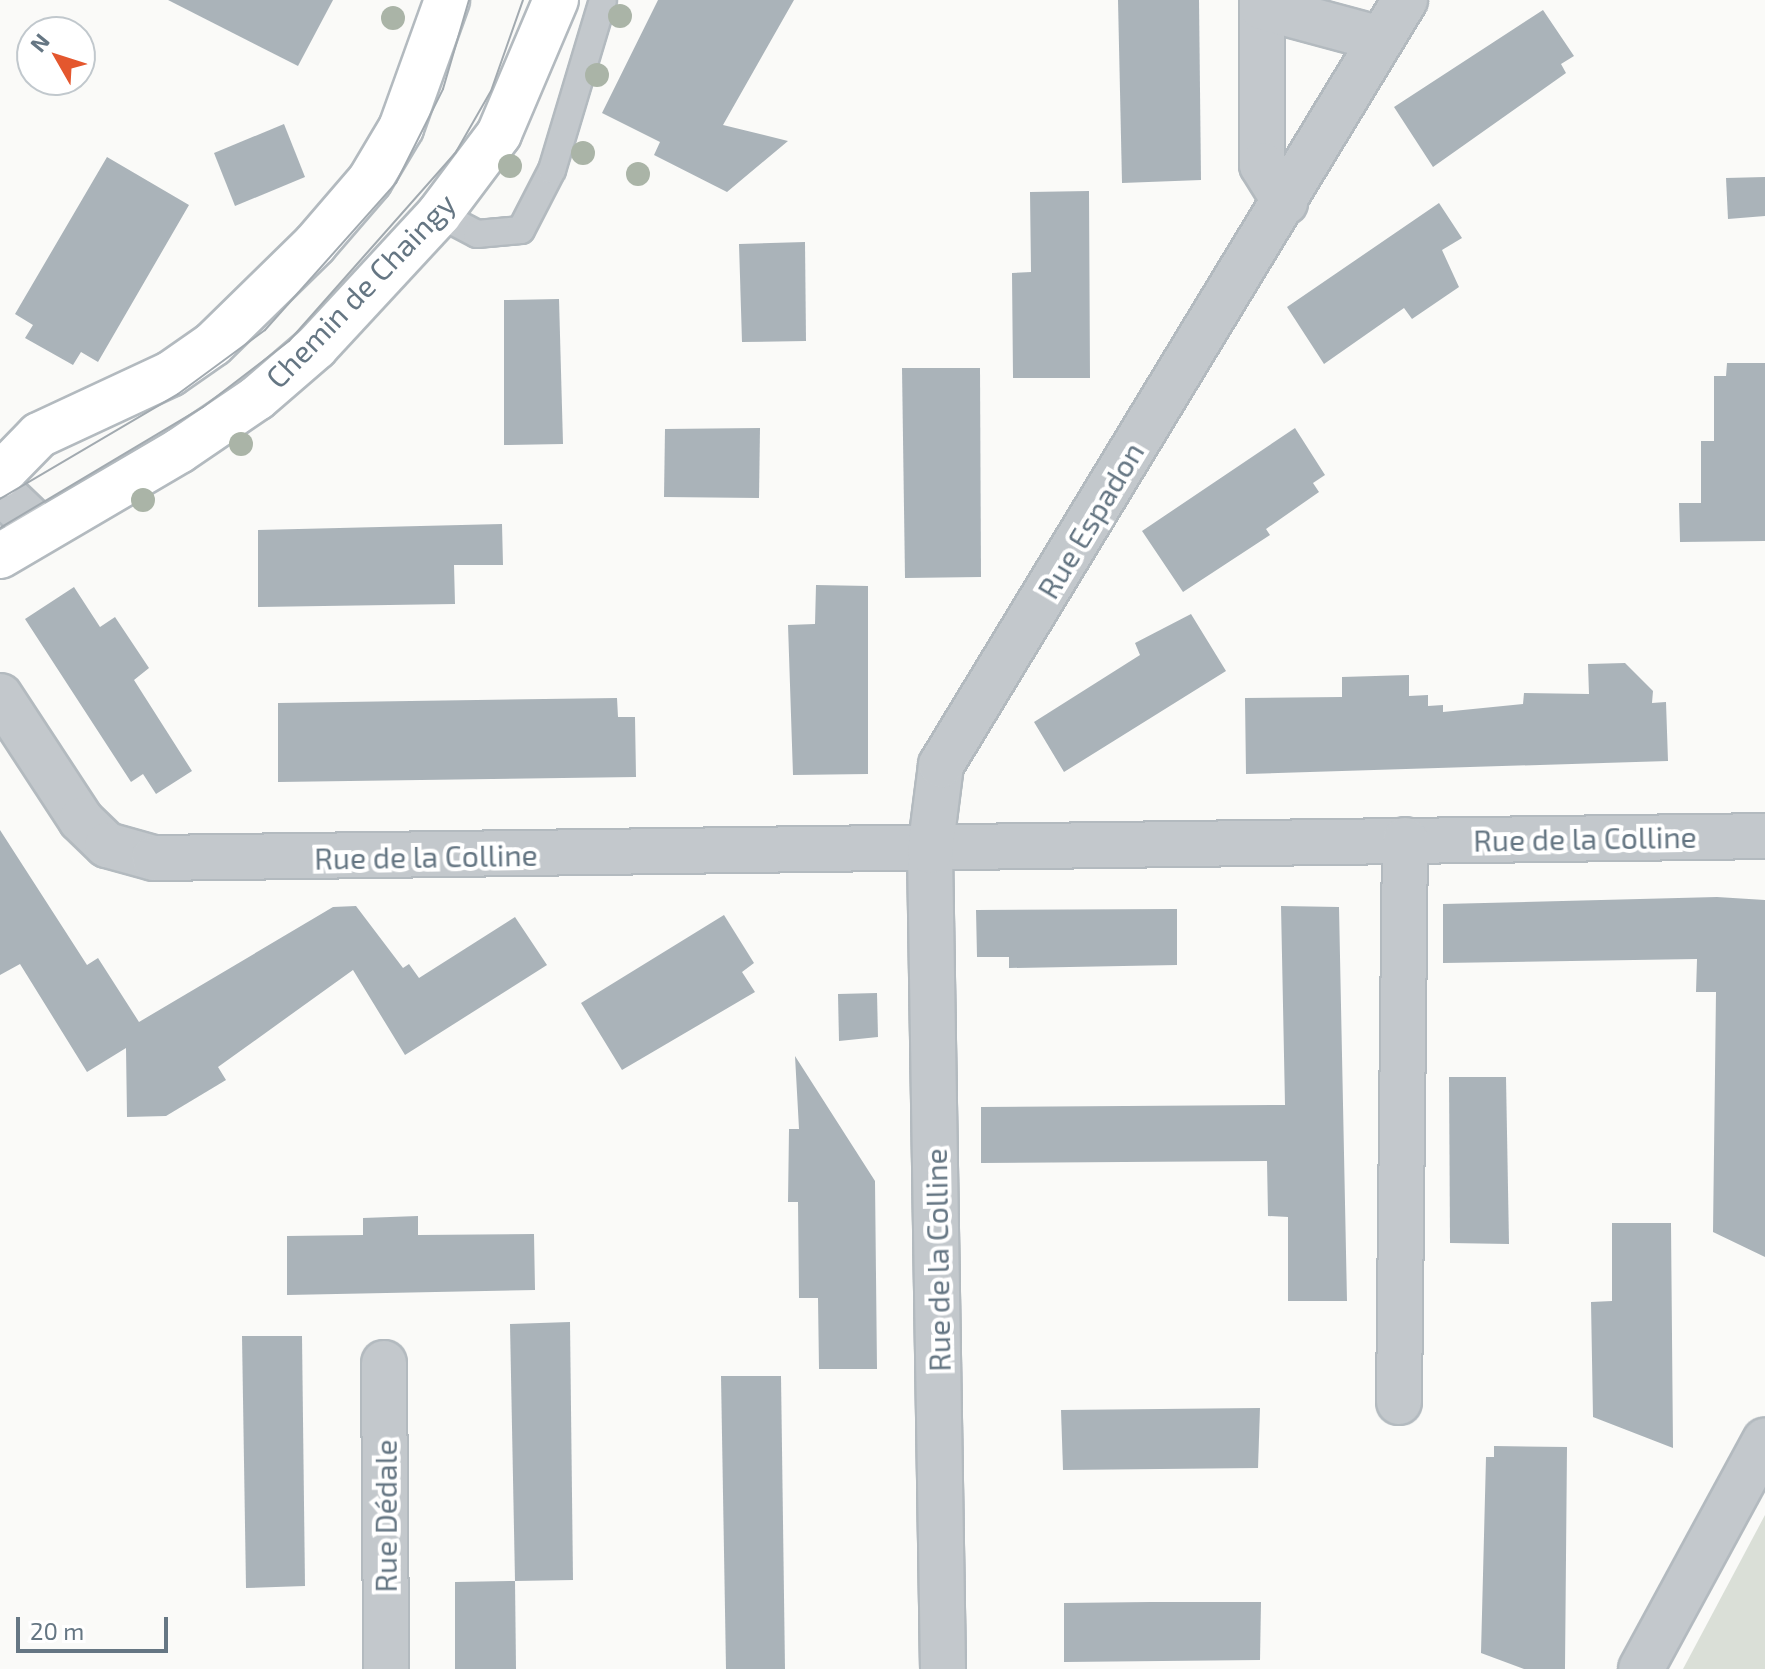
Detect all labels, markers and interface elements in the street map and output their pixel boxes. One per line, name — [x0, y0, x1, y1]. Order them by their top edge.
north arrow — [16, 16, 96, 96]
text: N — [24, 28, 54, 57]
street label: Chemin de Chaingy — [258, 185, 462, 395]
street label: Rue Espadon — [1029, 435, 1151, 605]
street label: Rue de la Colline — [1473, 818, 1697, 858]
street label: Rue de la Colline — [314, 836, 538, 876]
street label: Rue de la Colline — [917, 1148, 957, 1372]
street label: Rue Dédale — [367, 1439, 403, 1593]
scale bar — [20, 1601, 172, 1651]
text: 20 m — [30, 1616, 84, 1645]

